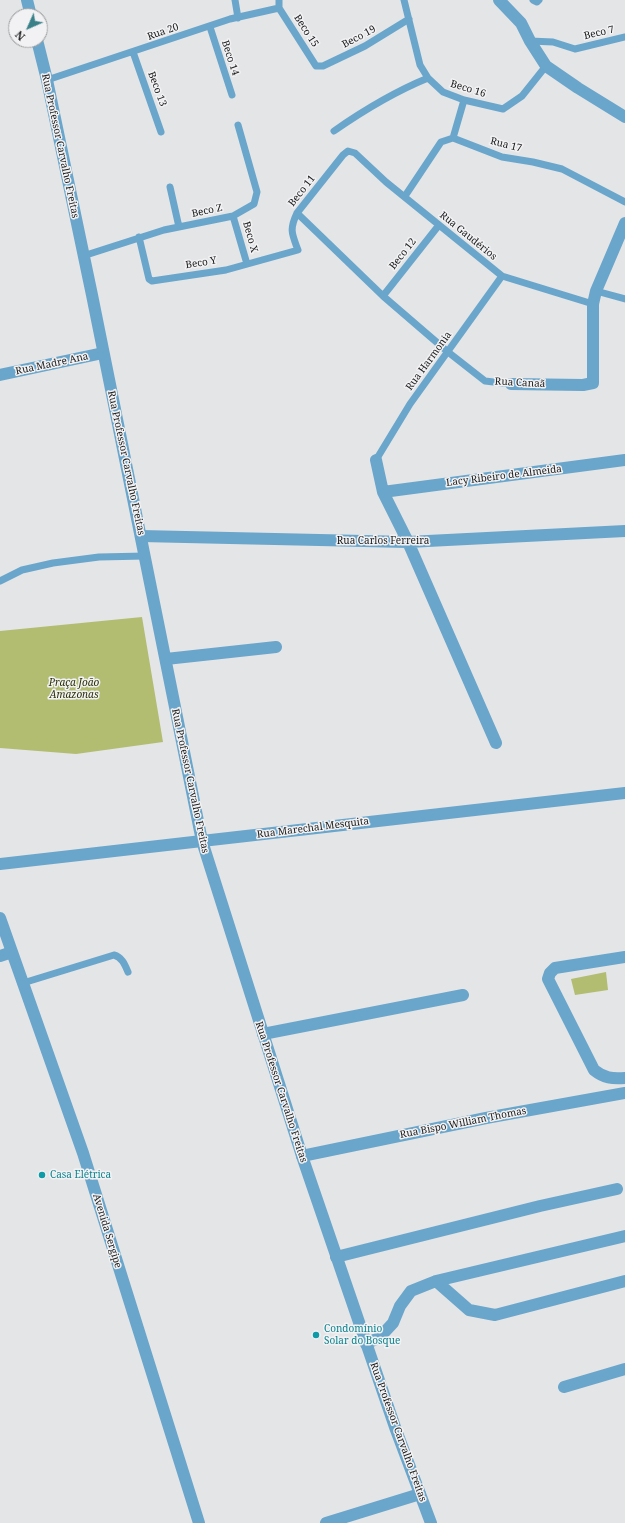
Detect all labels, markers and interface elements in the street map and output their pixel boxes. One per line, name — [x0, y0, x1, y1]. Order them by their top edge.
north arrow — [8, 8, 48, 48]
street label: Beco 15 — [291, 12, 321, 50]
street label: Rua 20 — [146, 21, 180, 43]
street label: Beco 19 — [340, 23, 378, 51]
street label: Beco 7 — [583, 24, 615, 42]
text: N — [12, 28, 28, 45]
street label: Beco 14 — [219, 39, 241, 77]
street label: Beco 13 — [145, 70, 169, 108]
street label: Rua Professor Carvalho Freitas — [39, 73, 81, 219]
street label: Beco 16 — [449, 78, 487, 100]
street label: Rua 17 — [489, 135, 523, 155]
street label: Beco 11 — [286, 173, 318, 209]
street label: Beco Z — [191, 202, 223, 220]
street label: Rua Gaudérios — [437, 209, 499, 263]
street label: Beco X — [240, 220, 260, 254]
street label: Beco 12 — [387, 236, 419, 272]
street label: Beco Y — [185, 255, 217, 271]
street label: Rua Harmonia — [404, 329, 454, 393]
street label: Rua Madre Ana — [15, 350, 89, 378]
street label: Rua Canaã — [494, 376, 546, 390]
street label: Rua Professor Carvalho Freitas — [105, 390, 147, 536]
street label: Lacy Ribeiro de Almeida — [445, 463, 563, 489]
street label: Rua Carlos Ferreira — [337, 535, 429, 547]
park label: Praça João Amazonas — [49, 677, 99, 700]
street label: Rua Professor Carvalho Freitas — [169, 708, 211, 854]
street label: Rua Marechal Mesquita — [256, 815, 370, 841]
street label: Rua Professor Carvalho Freitas — [253, 1020, 309, 1164]
street label: Rua Bispo William Thomas — [399, 1105, 527, 1141]
place label: Casa Elétrica — [50, 1169, 111, 1181]
marker: Casa Elétrica — [37, 1170, 47, 1180]
street label: Avenida Sergipe — [90, 1192, 124, 1270]
place label: Condomínio Solar do Bosque — [324, 1323, 400, 1346]
marker: Condomínio Solar do Bosque — [311, 1330, 321, 1340]
street label: Rua Professor Carvalho Freitas — [367, 1361, 429, 1503]

